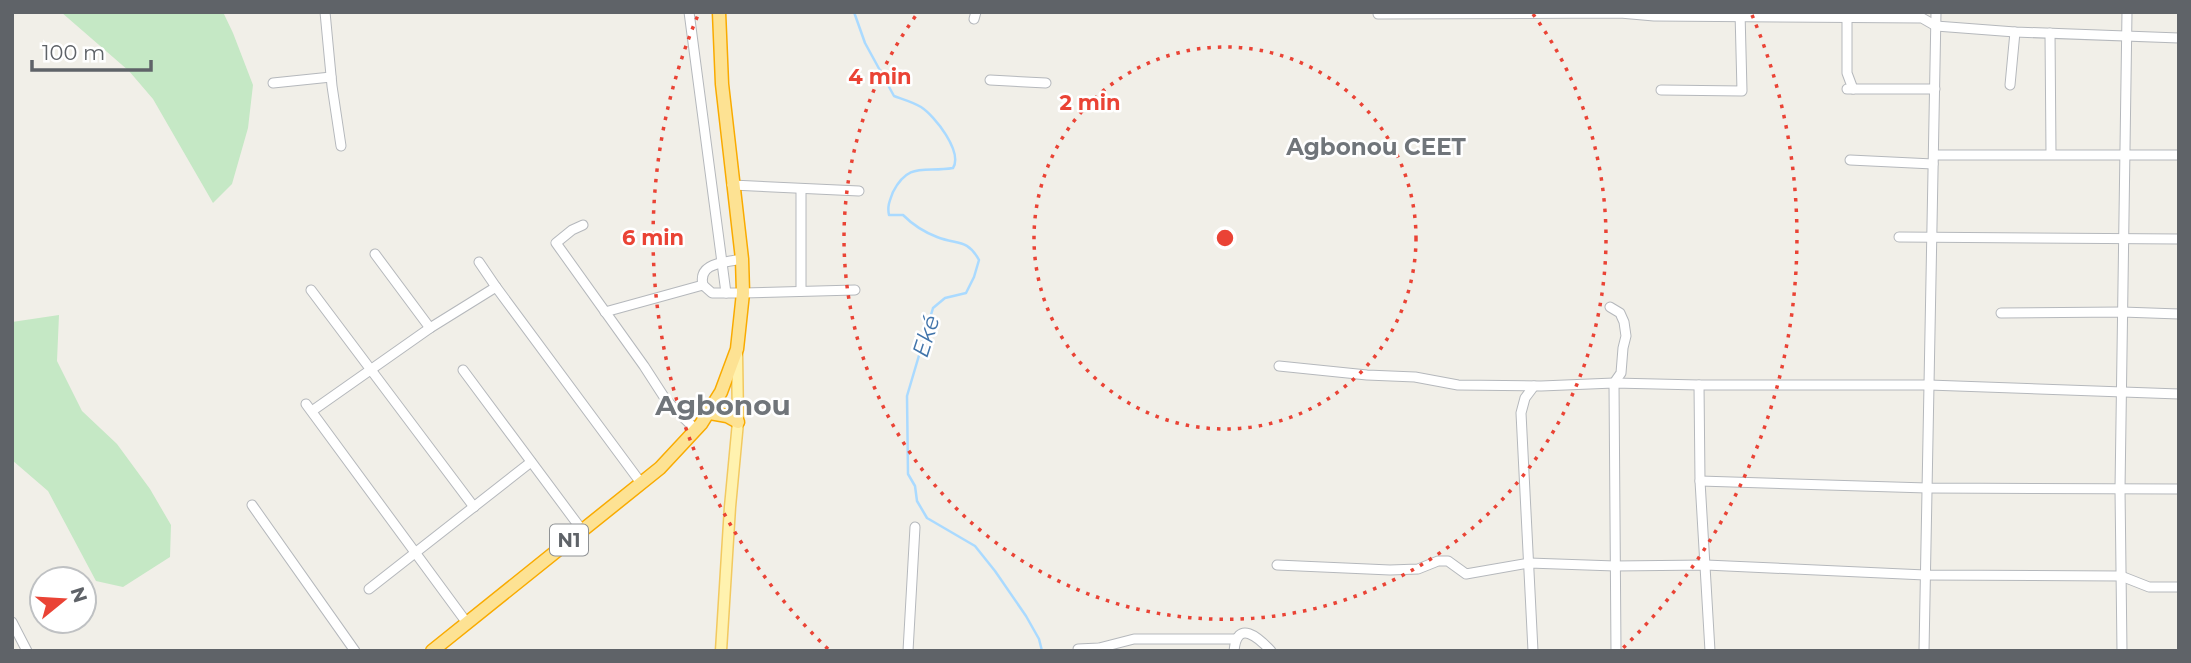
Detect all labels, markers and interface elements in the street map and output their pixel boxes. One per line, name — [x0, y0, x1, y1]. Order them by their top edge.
scale bar — [32, 28, 150, 72]
text: 100 m — [42, 40, 105, 65]
text: 4 min — [848, 64, 912, 89]
text: 2 min — [1059, 90, 1121, 115]
district label: Agbonou CEET — [1285, 133, 1467, 161]
text: 6 min — [622, 225, 684, 250]
centre of rings — [1213, 226, 1237, 250]
water label: Eké — [906, 311, 946, 361]
district label: Agbonou — [654, 388, 791, 422]
road number: N1 — [550, 524, 588, 555]
north arrow — [28, 565, 98, 635]
text: N — [65, 584, 92, 606]

